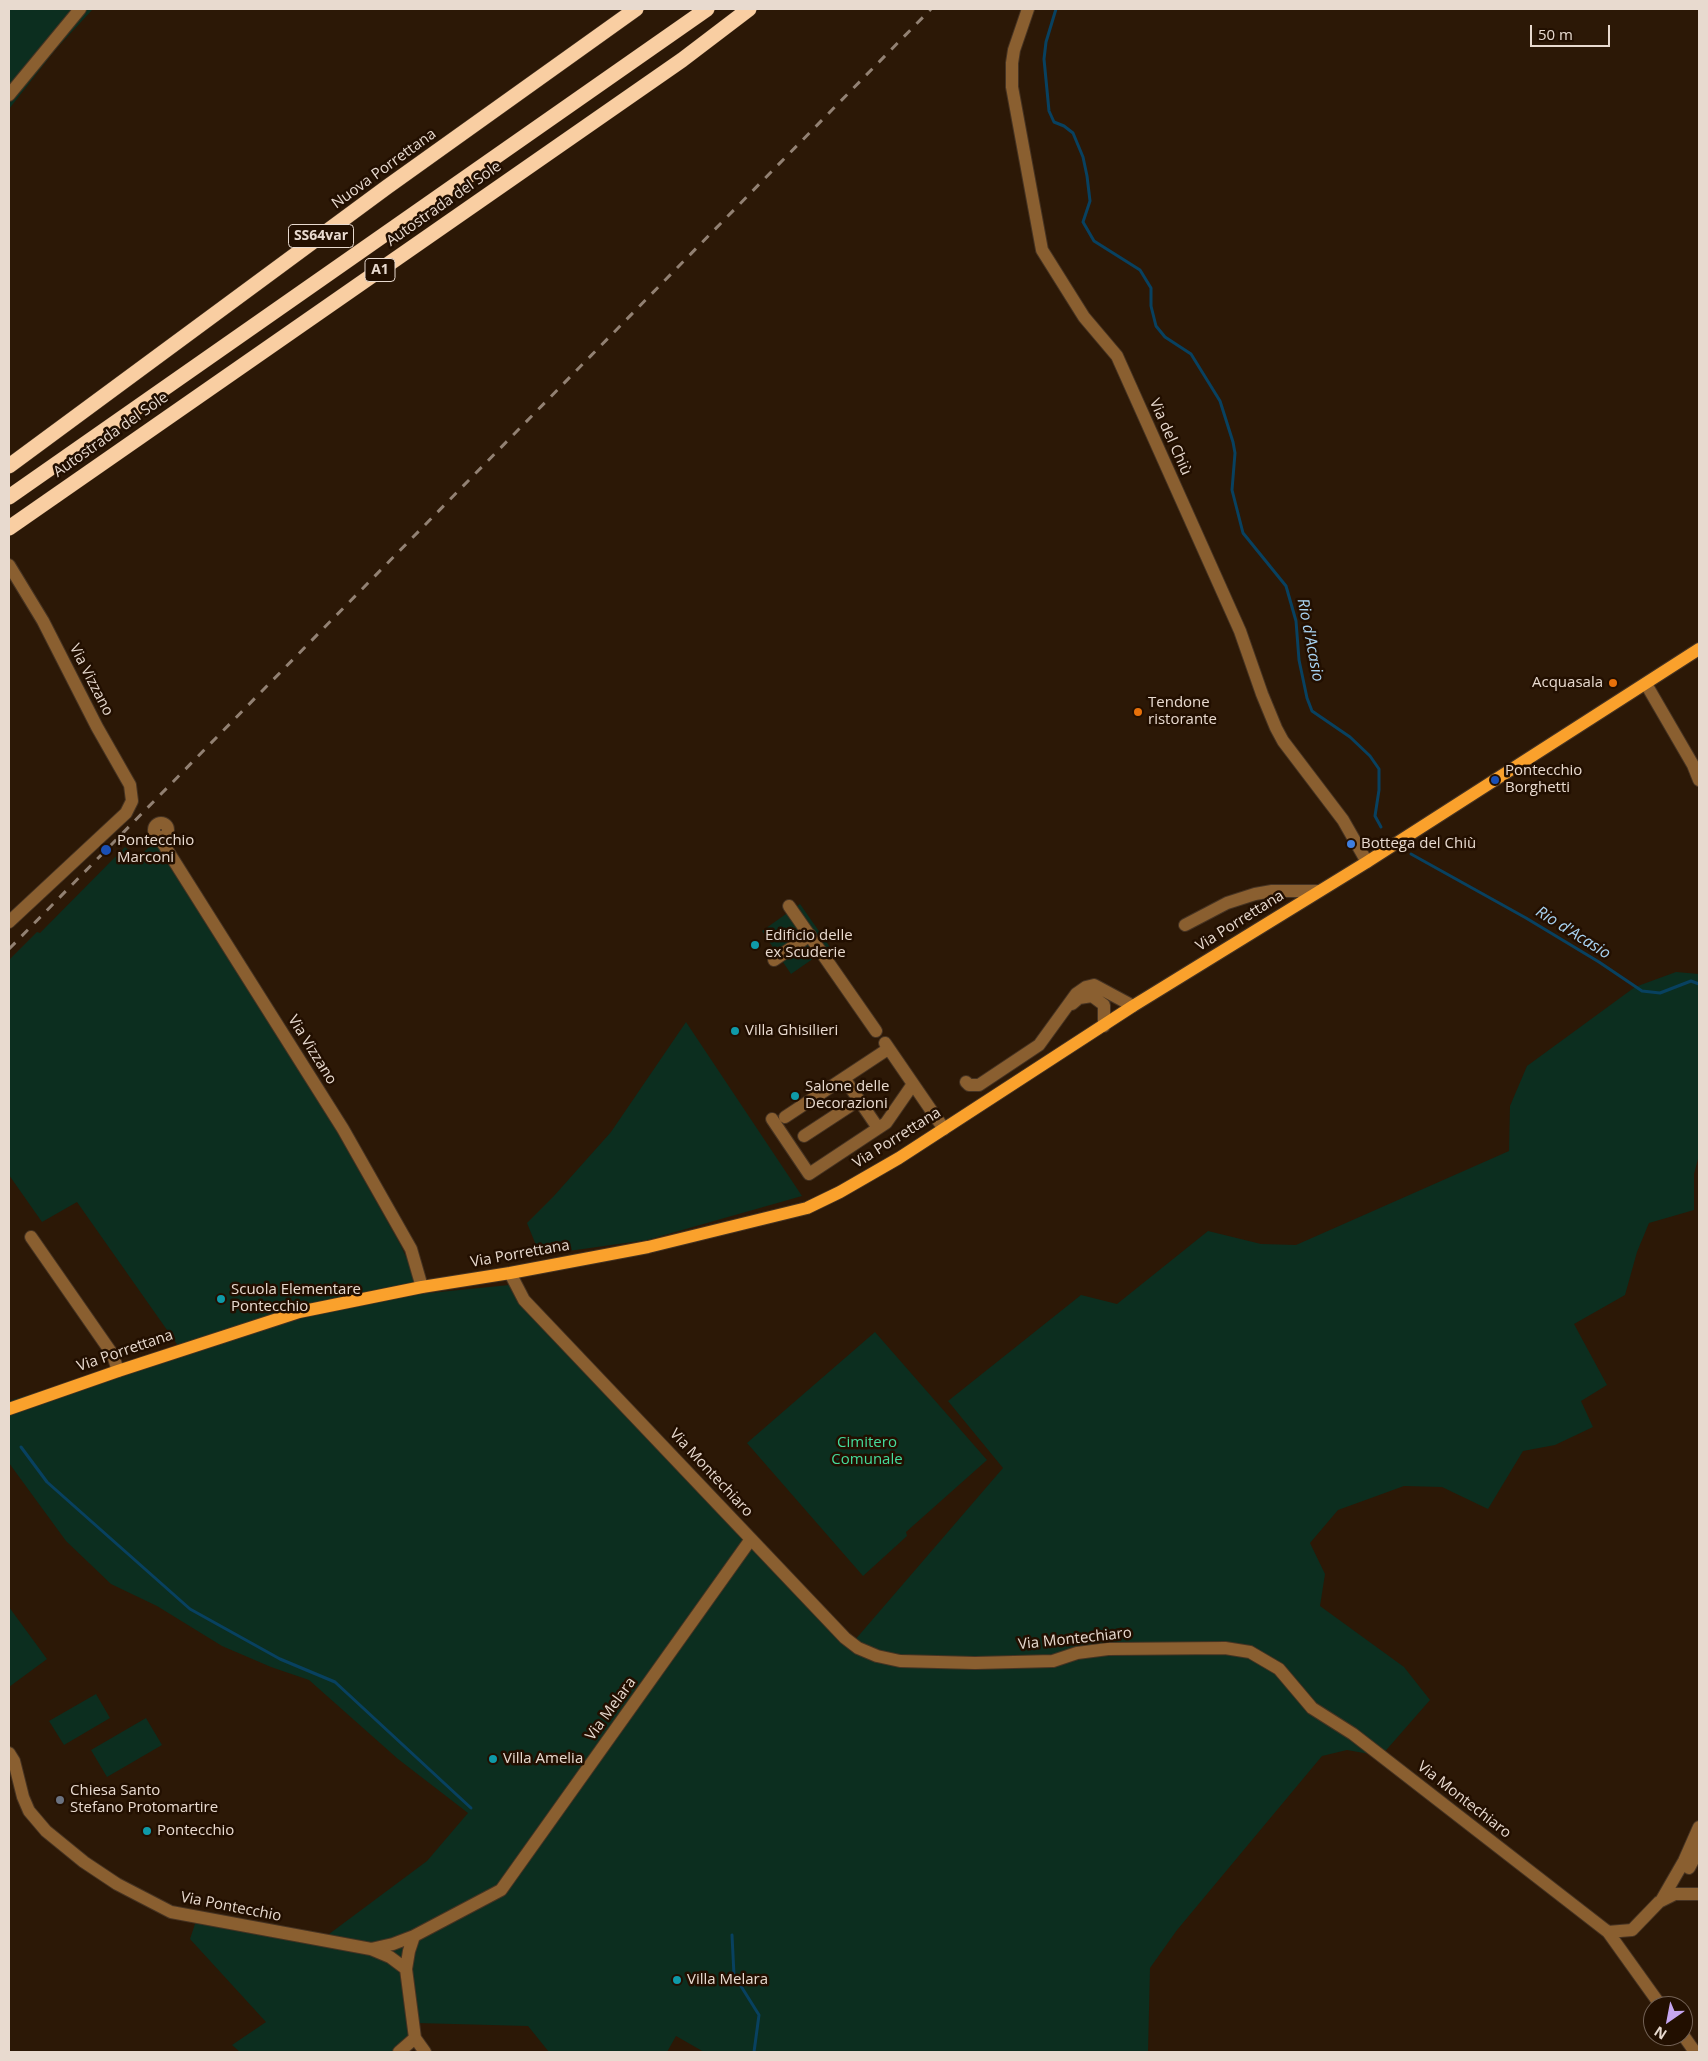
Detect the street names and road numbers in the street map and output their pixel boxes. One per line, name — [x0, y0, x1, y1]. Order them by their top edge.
street label: Nuova Porrettana — [328, 125, 440, 213]
street label: Autostrada del Sole — [383, 158, 505, 250]
road number: SS64var — [288, 225, 354, 248]
road number: A1 — [365, 258, 395, 282]
street label: Autostrada del Sole — [50, 389, 172, 481]
street label: Via del Chiù — [1145, 396, 1195, 478]
street label: Via Vizzano — [65, 641, 117, 719]
street label: Via Porrettana — [1193, 887, 1287, 955]
street label: Via Vizzano — [284, 1012, 340, 1088]
street label: Via Porrettana — [850, 1104, 944, 1172]
street label: Via Porrettana — [469, 1236, 571, 1272]
street label: Via Porrettana — [75, 1326, 175, 1376]
street label: Via Montechiaro — [666, 1425, 756, 1521]
street label: Via Montechiaro — [1017, 1624, 1133, 1654]
street label: Via Melara — [582, 1674, 640, 1744]
street label: Via Montechiaro — [1414, 1758, 1514, 1842]
street label: Via Pontecchio — [179, 1888, 283, 1926]

